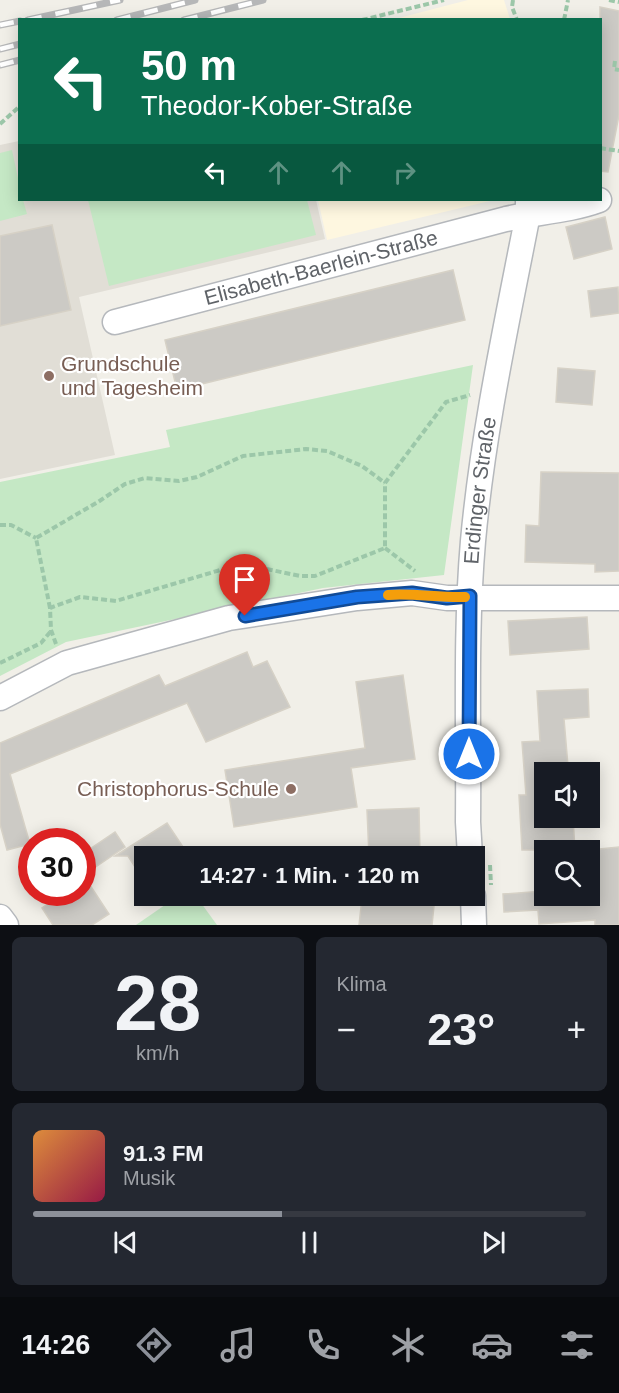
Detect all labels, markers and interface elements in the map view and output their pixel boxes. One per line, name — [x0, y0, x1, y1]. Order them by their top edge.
icon: left — [42, 42, 120, 120]
text: 50 m — [141, 42, 237, 89]
text: Theodor-Kober-Straße — [141, 91, 413, 121]
icon: left — [199, 156, 232, 189]
icon: ahead — [262, 156, 295, 189]
icon: ahead — [325, 156, 358, 189]
icon: right — [388, 156, 421, 189]
street label: Elisabeth-Baerlein-Straße — [202, 225, 440, 309]
place label: Grundschule und Tagesheim — [61, 352, 203, 399]
marker: Grundschule und Tagesheim — [42, 369, 56, 383]
street label: Erdinger Straße — [459, 415, 500, 565]
pin — [219, 554, 270, 616]
icon: arrive — [228, 563, 261, 596]
position arrow — [437, 722, 501, 786]
map controls — [534, 762, 600, 906]
button: sound — [534, 762, 600, 828]
place label: Christophorus-Schule — [77, 777, 279, 800]
marker: Christophorus-Schule — [284, 782, 298, 796]
speed limit sign: 30 — [18, 828, 96, 906]
button: search — [534, 840, 600, 906]
text: 14:27 · 1 Min. · 120 m — [199, 863, 420, 888]
text: 28 — [114, 959, 201, 1047]
text: Klima — [337, 973, 387, 995]
text: 23° — [427, 1004, 495, 1055]
text: − — [337, 1011, 356, 1048]
text: + — [567, 1011, 586, 1048]
text: km/h — [136, 1042, 179, 1064]
text: 91.3 FM — [123, 1141, 204, 1166]
text: Musik — [123, 1167, 175, 1189]
icon: previous — [109, 1226, 142, 1259]
icon: pause — [293, 1226, 326, 1259]
icon: next — [477, 1226, 510, 1259]
icon: directions — [133, 1324, 175, 1366]
icon: music — [217, 1324, 259, 1366]
icon: phone — [302, 1324, 344, 1366]
icon: climate — [387, 1324, 429, 1366]
icon: car — [471, 1324, 513, 1366]
icon: filters — [556, 1324, 598, 1366]
text: 14:26 — [21, 1330, 90, 1360]

